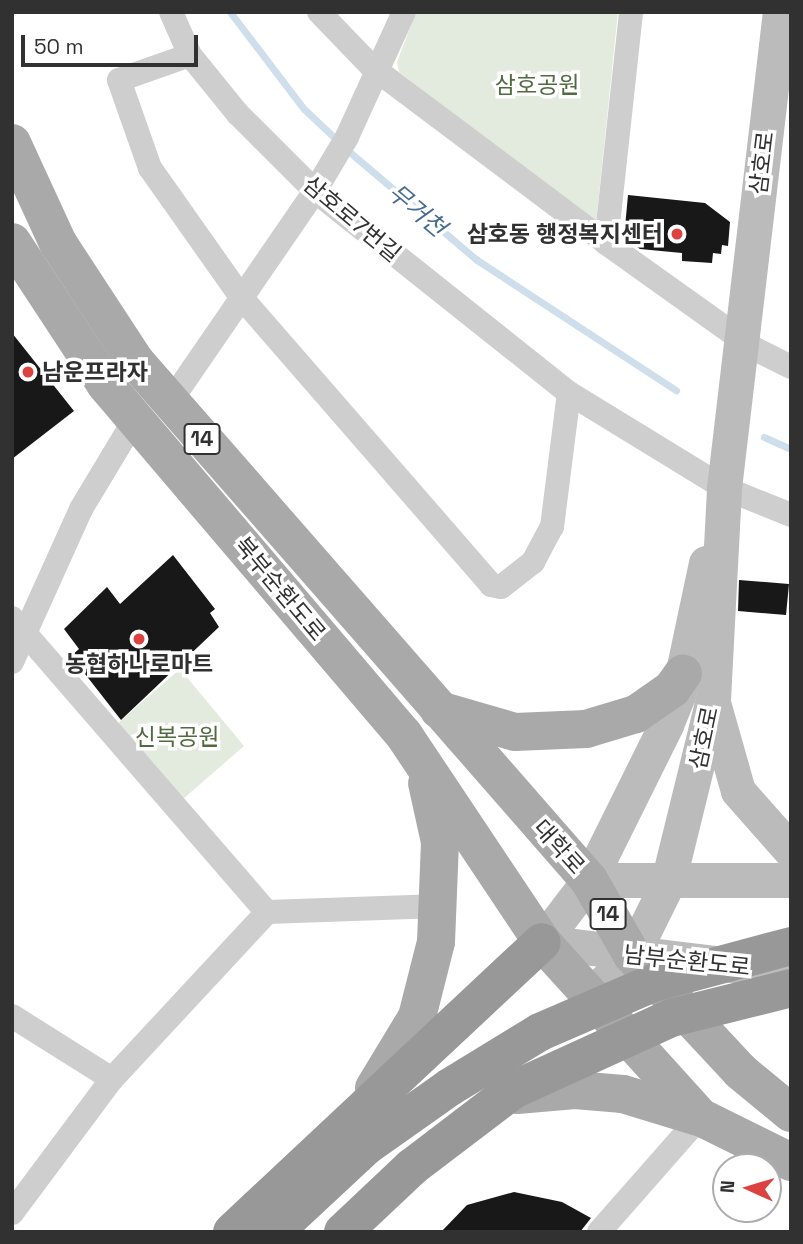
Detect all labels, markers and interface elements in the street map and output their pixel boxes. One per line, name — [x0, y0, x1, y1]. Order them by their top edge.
scale bar — [24, 21, 201, 65]
text: 50 m — [34, 33, 84, 60]
park label: 삼호공원 — [495, 71, 579, 99]
street label: 삼호로 — [744, 130, 780, 196]
street label: 삼호로7번길 — [298, 170, 406, 268]
water label: 무거천 — [382, 178, 452, 242]
place label: 삼호동 행정복지센터 — [467, 220, 663, 248]
marker: 삼호동 행정복지센터 — [669, 226, 685, 242]
place label: 남운프라자 — [42, 358, 148, 386]
marker: 남운프라자 — [20, 364, 36, 380]
road number: 14 — [183, 422, 221, 457]
street label: 북부순환도로 — [229, 532, 331, 646]
marker: 농협하나로마트 — [131, 631, 147, 647]
place label: 농협하나로마트 — [65, 650, 213, 678]
street label: 삼호로 — [684, 704, 724, 772]
park label: 신복공원 — [135, 723, 219, 751]
street label: 대학로 — [528, 814, 590, 880]
road number: 14 — [589, 897, 627, 932]
street label: 남부순환도로 — [622, 941, 752, 981]
north arrow — [712, 1153, 782, 1223]
text: N — [715, 1179, 740, 1194]

